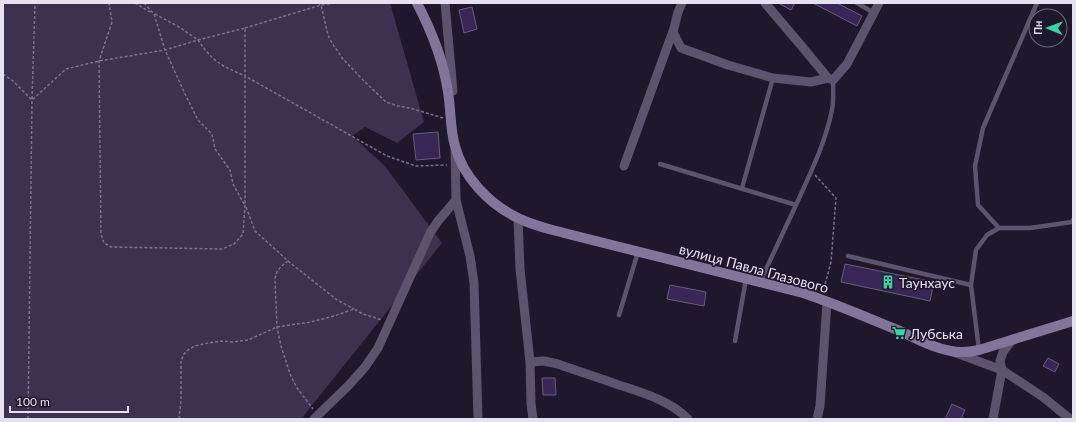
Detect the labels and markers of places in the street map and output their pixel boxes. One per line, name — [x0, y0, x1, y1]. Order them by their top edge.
building icon: Таунхаус — [880, 274, 896, 290]
place label: Таунхаус — [899, 274, 955, 291]
supermarket icon: Лубська — [891, 325, 907, 341]
place label: Лубська — [909, 325, 963, 342]

